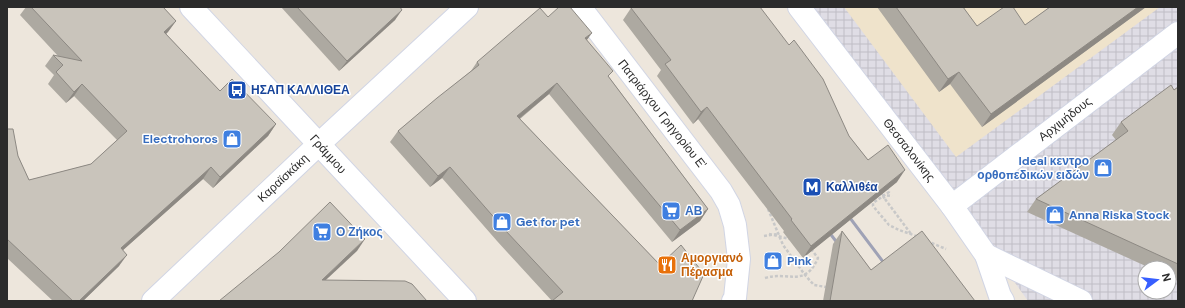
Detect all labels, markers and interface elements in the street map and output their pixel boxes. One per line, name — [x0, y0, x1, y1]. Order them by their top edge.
street label: Πατριάρχου Γρηγορίου Ε' — [614, 56, 710, 172]
bus stop icon: ΗΣΑΠ ΚΑΛΛΙΘΕΑ — [226, 79, 248, 101]
place label: ΗΣΑΠ ΚΑΛΛΙΘΕΑ — [251, 82, 350, 98]
street label: Αρχιμήδους — [1035, 93, 1095, 145]
street label: Θεσσαλονίκης — [879, 115, 939, 185]
shop icon: Electrohoros — [221, 128, 243, 150]
place label: Electrohoros — [143, 131, 218, 147]
street label: Γράμμου — [306, 131, 350, 177]
street label: Καραϊσκάκη — [254, 150, 312, 206]
place label: Ideal κεντρο ορθοπεδικών ειδών — [977, 153, 1089, 183]
shop icon: Ideal κεντρο ορθοπεδικών ειδών — [1092, 157, 1114, 179]
metro station icon: Καλλιθέα — [801, 176, 823, 198]
place label: Καλλιθέα — [826, 179, 878, 195]
supermarket icon: ΑΒ — [660, 200, 682, 222]
place label: ΑΒ — [685, 203, 703, 219]
shop icon: Anna Riska Stock — [1044, 204, 1066, 226]
place label: Anna Riska Stock — [1069, 207, 1170, 223]
shop icon: Get for pet — [491, 211, 513, 233]
place label: Get for pet — [516, 214, 580, 230]
supermarket icon: Ο Ζήκος — [311, 221, 333, 243]
place label: Ο Ζήκος — [336, 224, 383, 240]
place label: Αμοργιανό Πέρασμα — [681, 250, 743, 280]
shop icon: Pink — [762, 250, 784, 272]
place label: Pink — [787, 253, 812, 269]
restaurant icon: Αμοργιανό Πέρασμα — [656, 254, 678, 276]
north arrow — [1137, 260, 1177, 300]
text: N — [1159, 272, 1174, 283]

